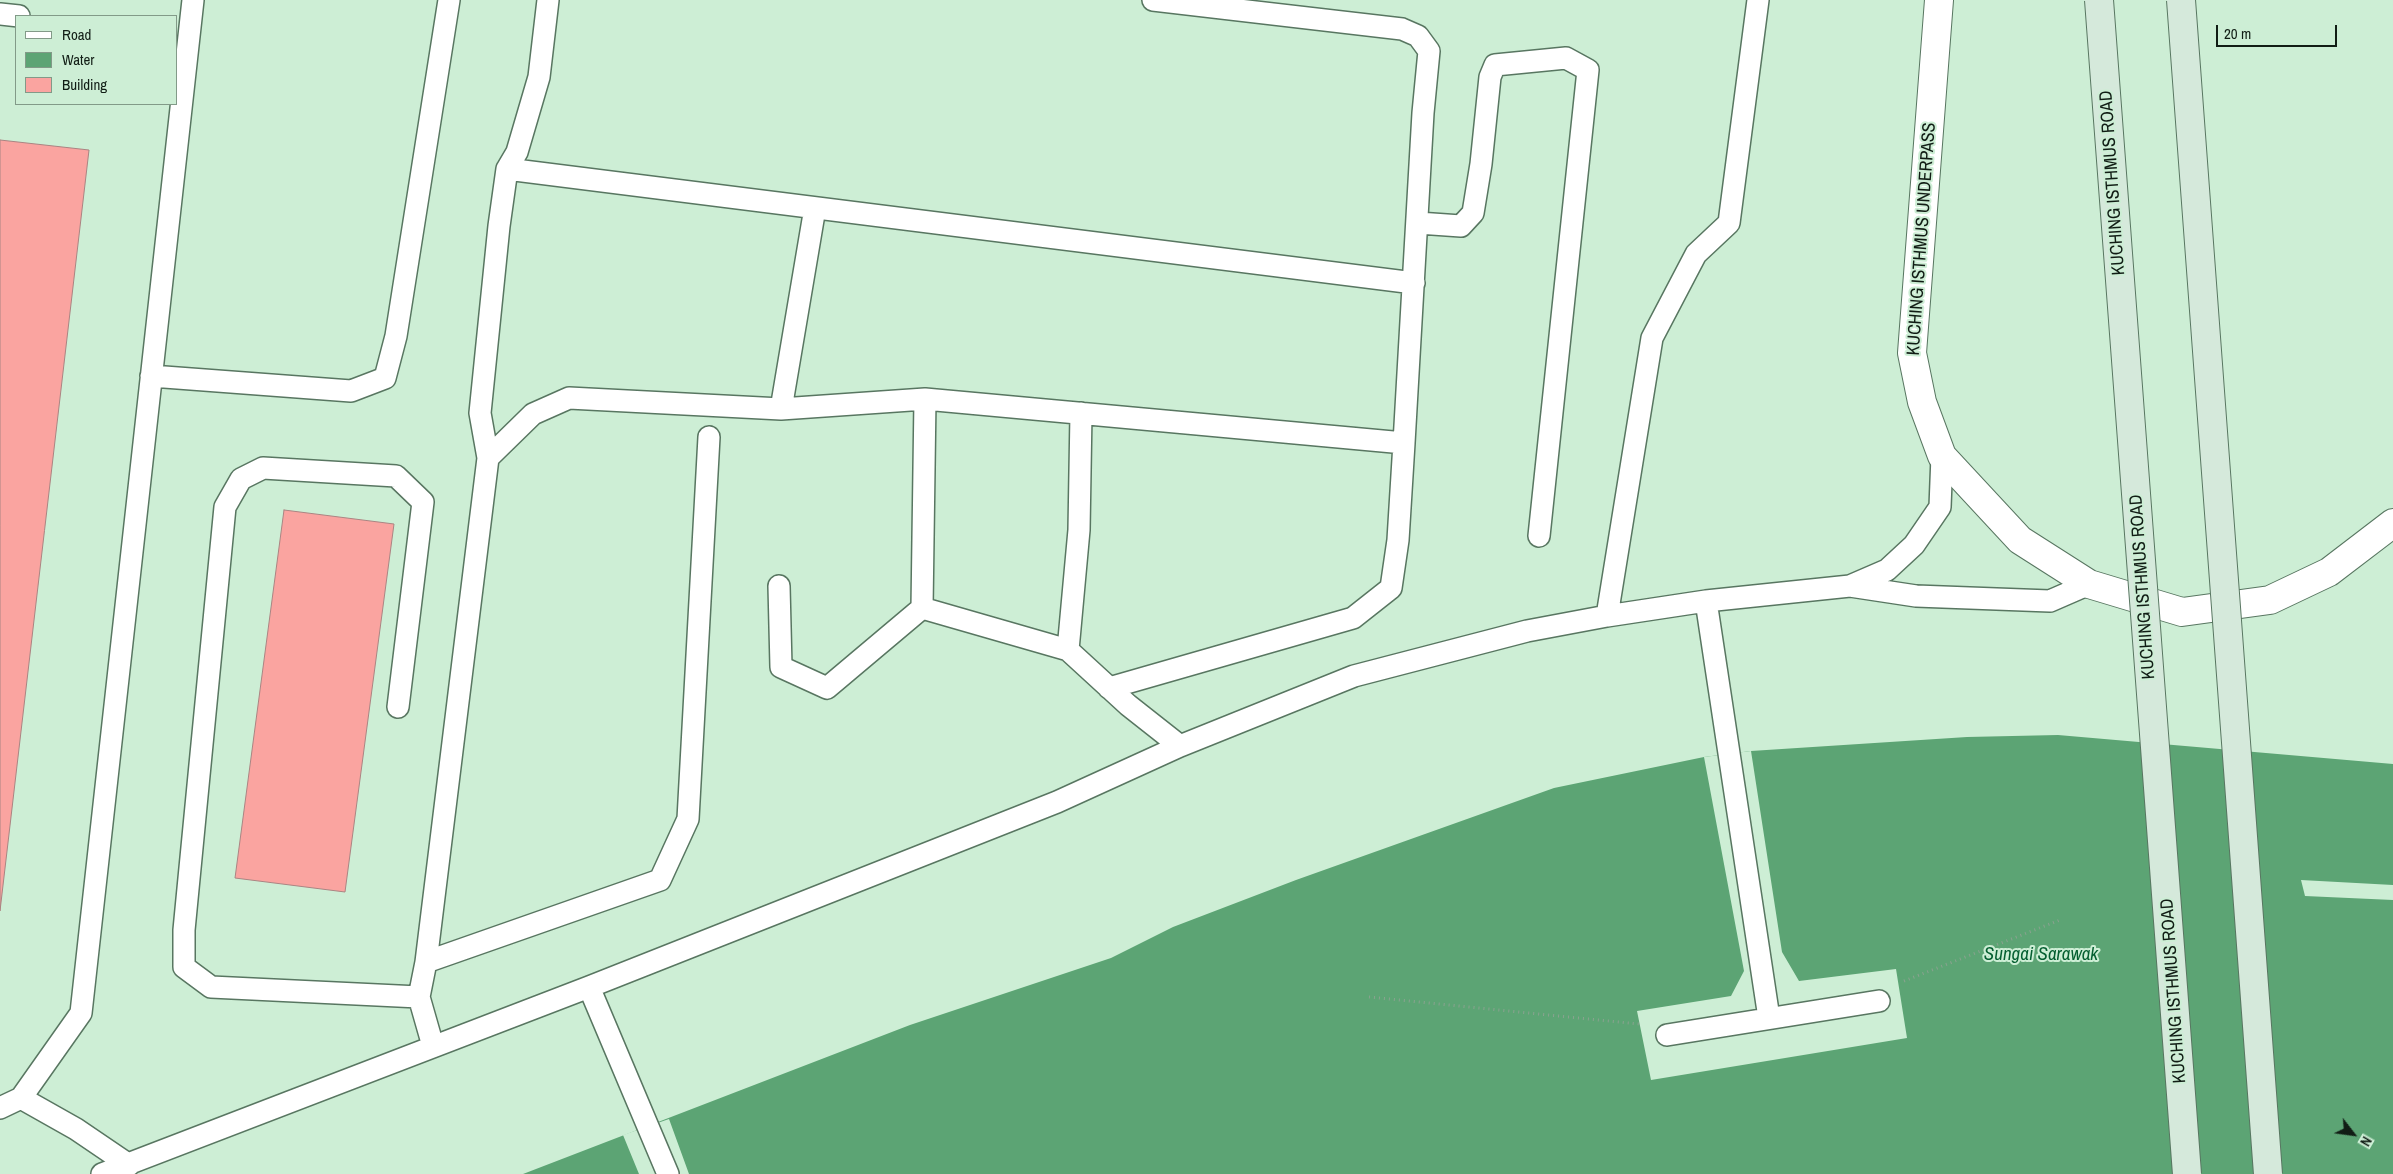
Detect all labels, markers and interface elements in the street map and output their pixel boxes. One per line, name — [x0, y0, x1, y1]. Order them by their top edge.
legend — [15, 15, 178, 105]
scale bar — [2218, 15, 2339, 47]
text: 20 m — [2224, 23, 2251, 44]
text: Road — [62, 24, 91, 45]
text: Water — [62, 49, 94, 70]
text: Building — [62, 74, 107, 95]
street label: KUCHING ISTHMUS ROAD — [2096, 90, 2130, 276]
street label: KUCHING ISTHMUS UNDERPASS — [1903, 122, 1941, 356]
street label: KUCHING ISTHMUS ROAD — [2126, 494, 2160, 680]
street label: KUCHING ISTHMUS ROAD — [2157, 898, 2191, 1084]
water label: Sungai Sarawak — [1984, 944, 2098, 966]
north arrow — [2328, 1109, 2378, 1159]
text: N — [2356, 1133, 2376, 1150]

